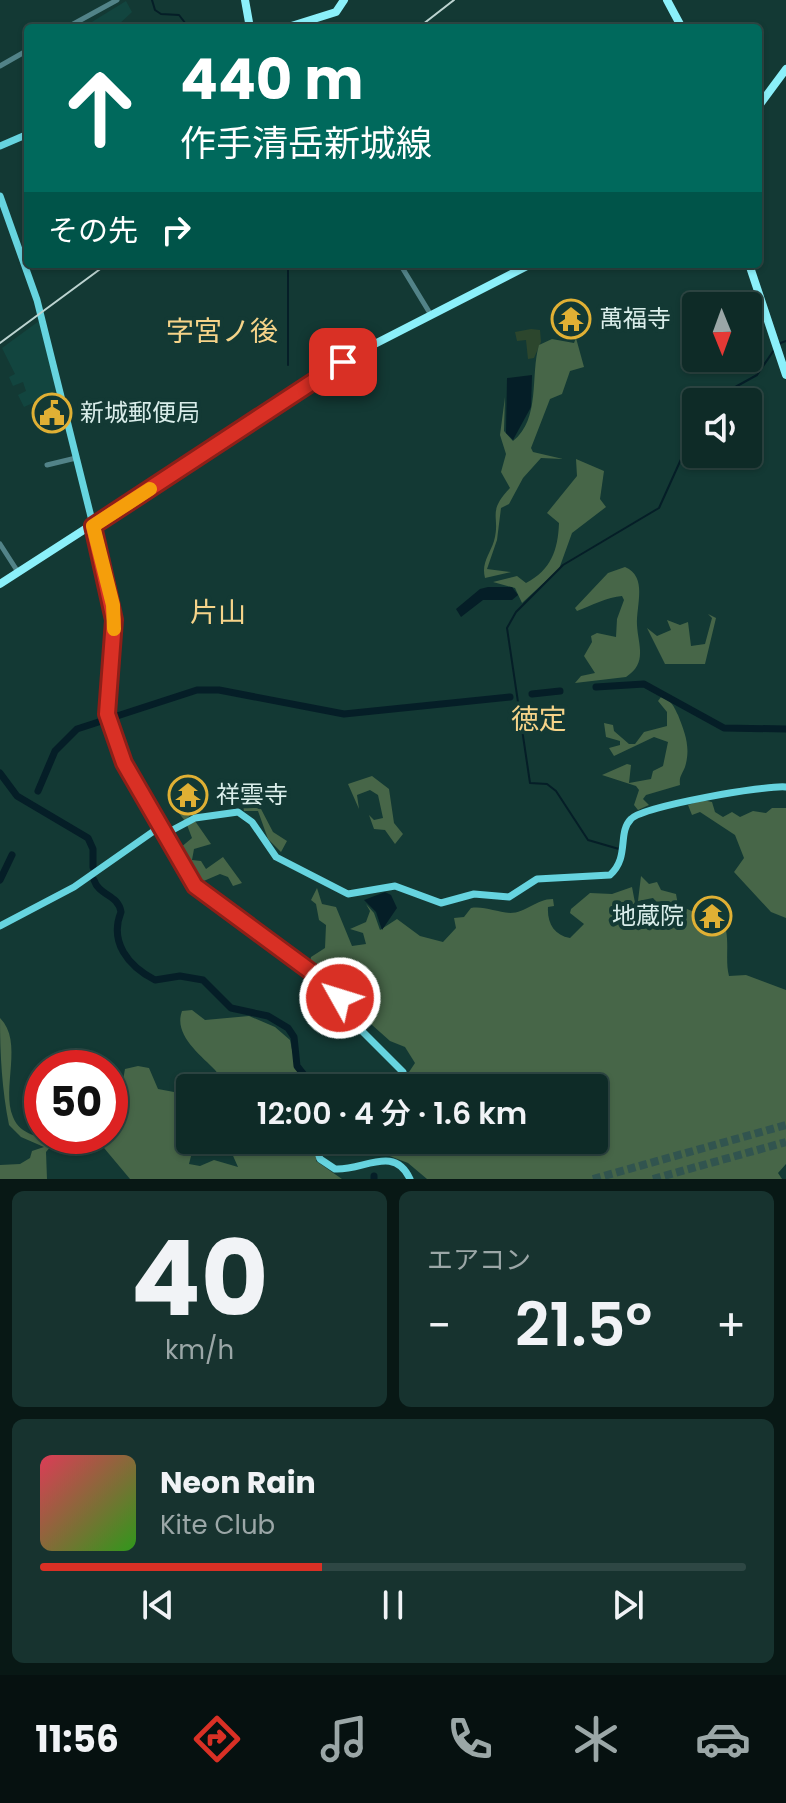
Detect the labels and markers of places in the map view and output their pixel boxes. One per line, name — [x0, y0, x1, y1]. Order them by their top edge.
temple icon: 萬福寺 — [550, 298, 592, 340]
place label: 萬福寺 — [599, 302, 671, 335]
pin — [309, 328, 377, 396]
public building icon: 新城郵便局 — [31, 392, 73, 434]
place label: 新城郵便局 — [80, 396, 200, 429]
temple icon: 祥雲寺 — [167, 774, 209, 816]
place label: 祥雲寺 — [216, 778, 288, 811]
temple icon: 地蔵院 — [691, 895, 733, 937]
place label: 地蔵院 — [612, 899, 684, 932]

